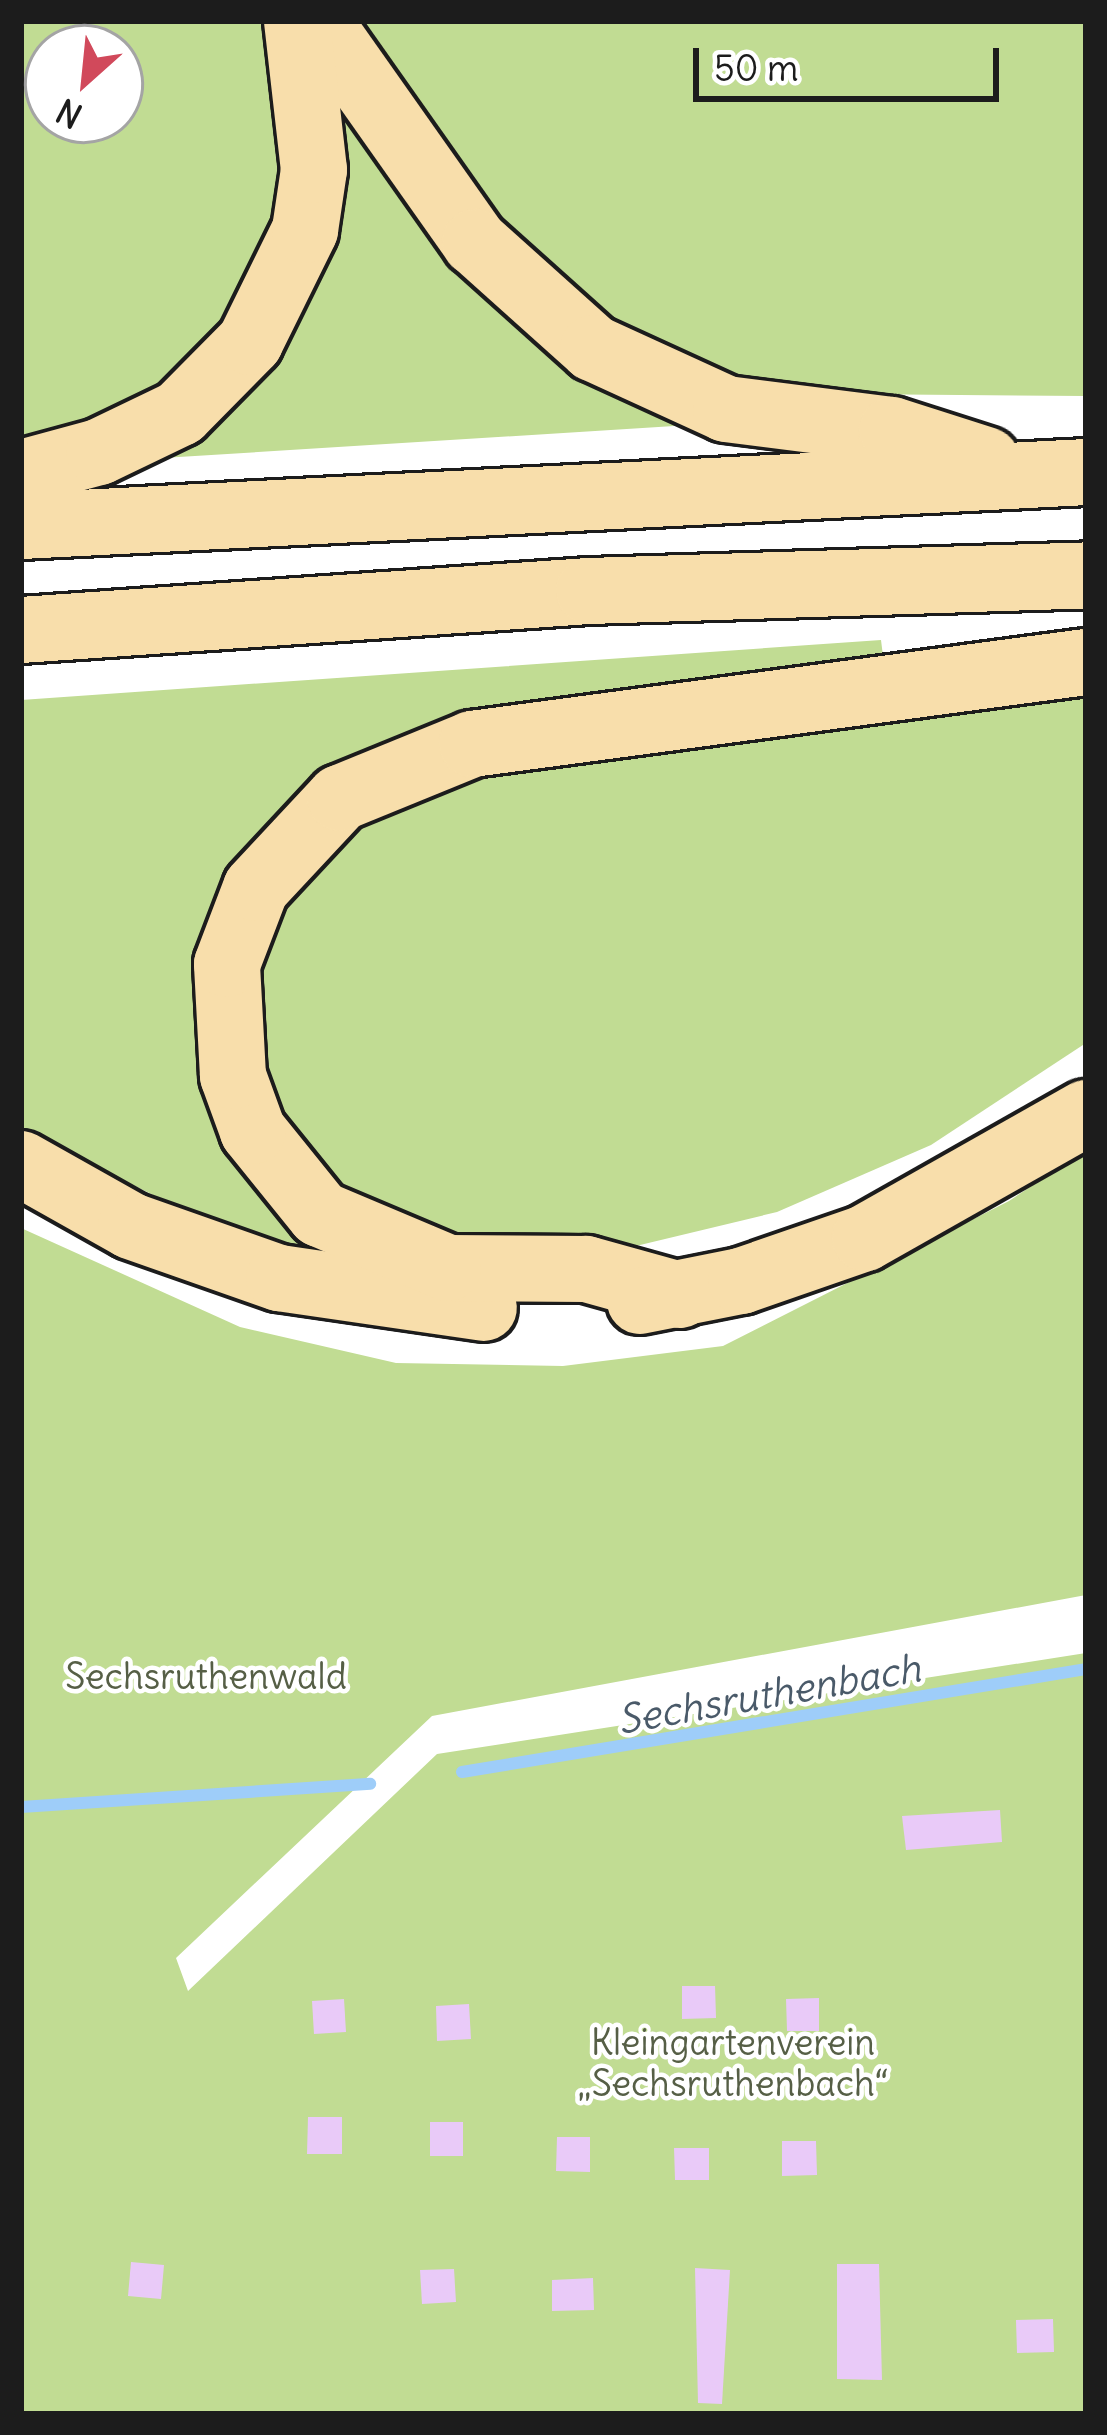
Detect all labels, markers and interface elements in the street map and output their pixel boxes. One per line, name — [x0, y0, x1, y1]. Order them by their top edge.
north arrow — [24, 24, 144, 144]
scale bar — [699, 24, 1005, 98]
text: 50 m — [714, 46, 799, 91]
text: N — [49, 90, 89, 137]
water label: Sechsruthenbach — [614, 1645, 924, 1745]
park label: Sechsruthenwald — [65, 1655, 347, 1699]
park label: Kleingartenverein „Sechsruthenbach“ — [578, 2020, 888, 2105]

